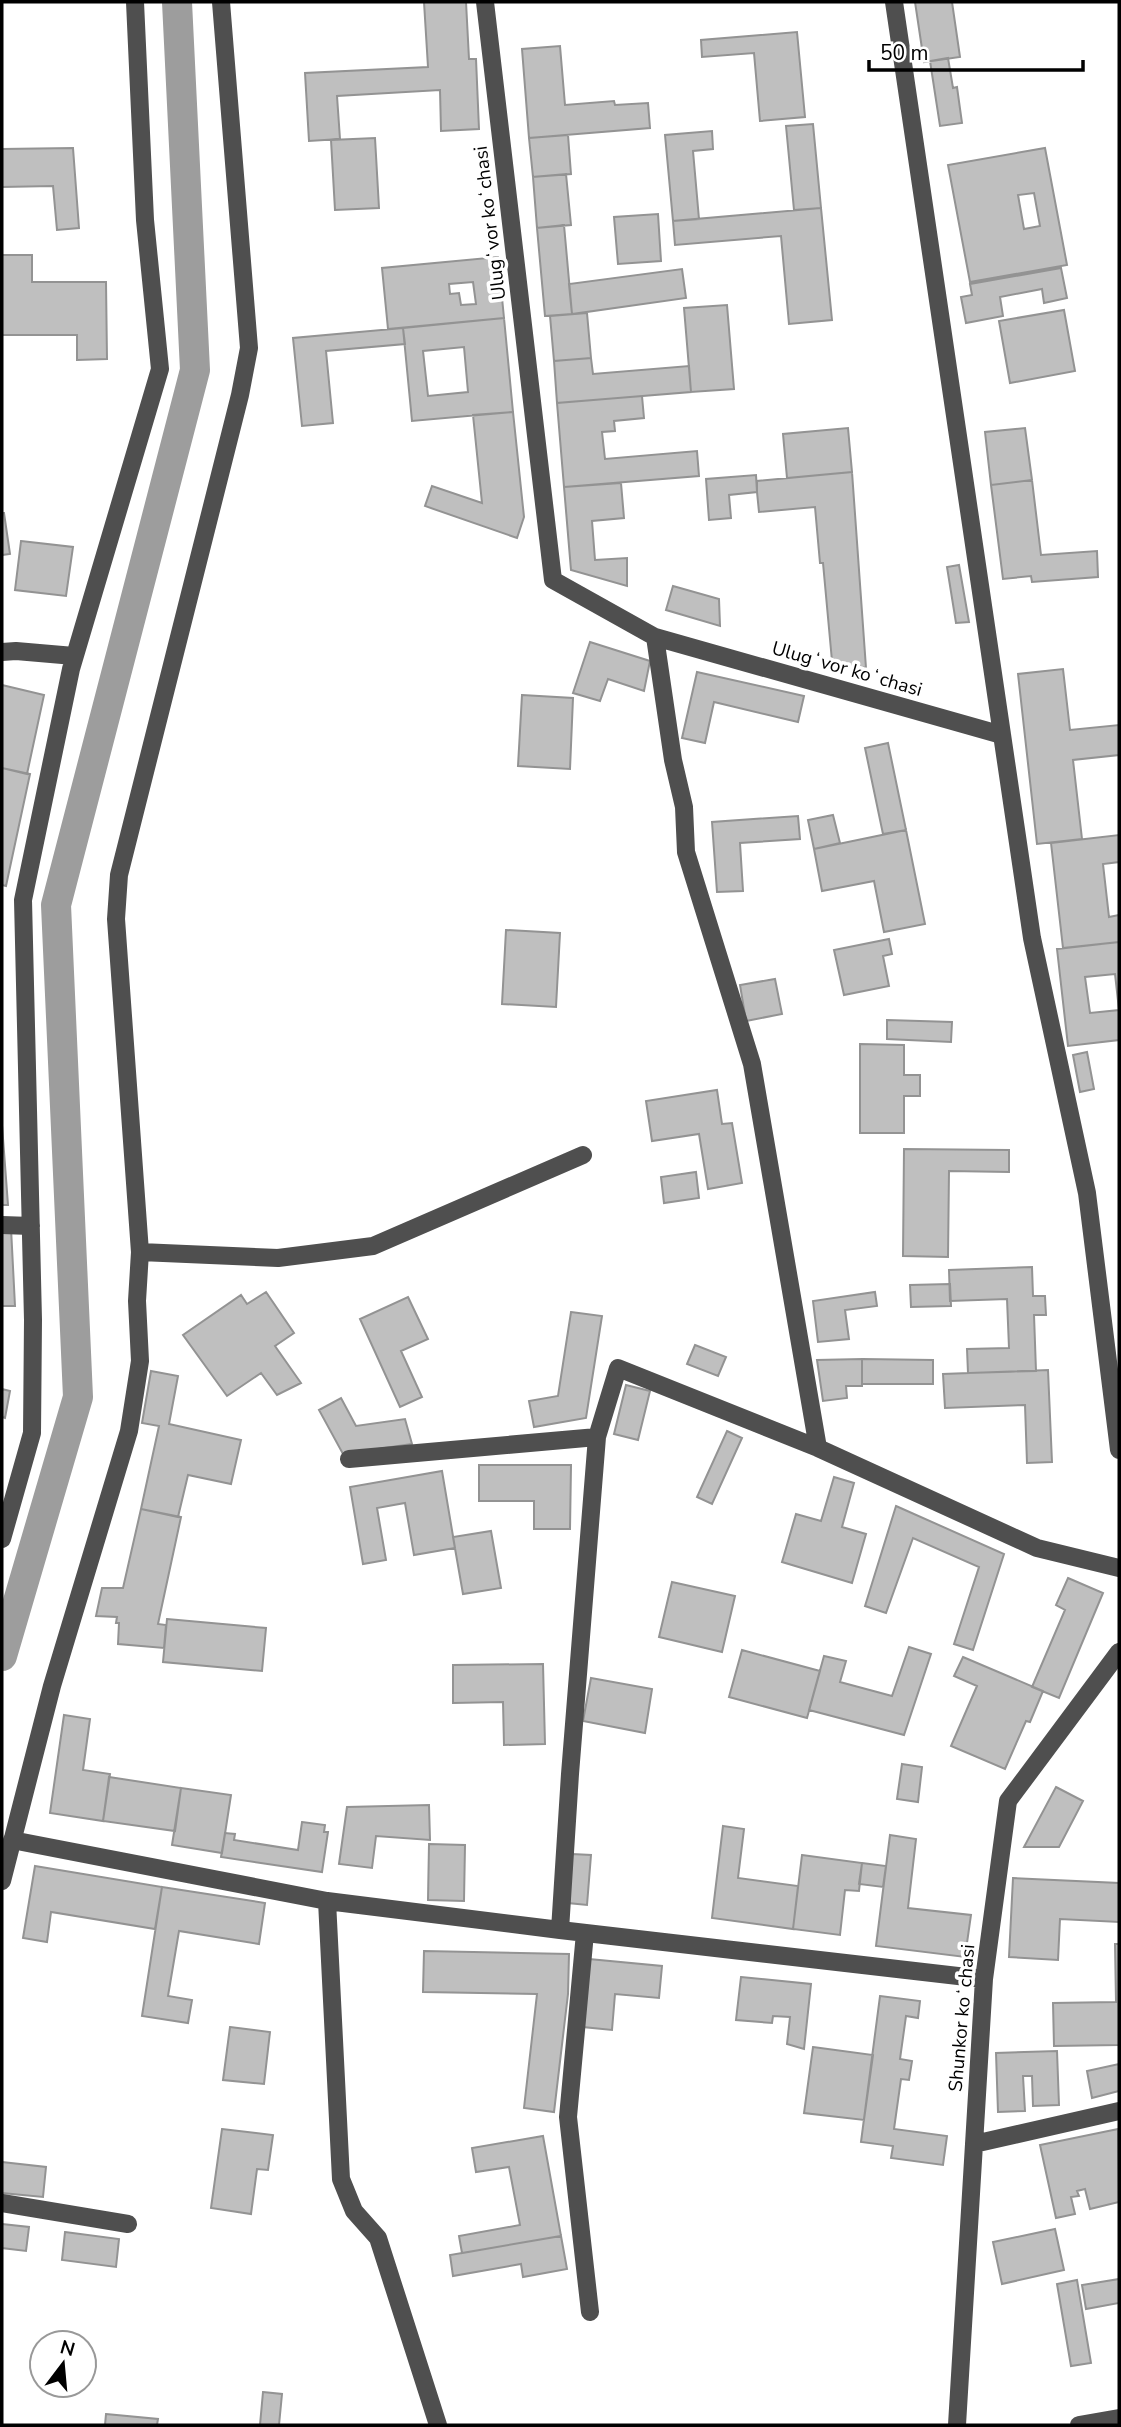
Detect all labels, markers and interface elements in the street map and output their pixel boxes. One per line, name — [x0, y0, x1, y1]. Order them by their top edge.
scale bar — [869, 28, 1082, 72]
text: 50 m — [880, 39, 929, 67]
street label: Ulugʻvor koʻchasi — [468, 144, 512, 302]
street label: Ulugʻvor koʻchasi — [769, 635, 925, 703]
street label: Shunkor koʻchasi — [943, 1943, 981, 2093]
north arrow — [28, 2329, 98, 2399]
text: N — [57, 2334, 78, 2363]

